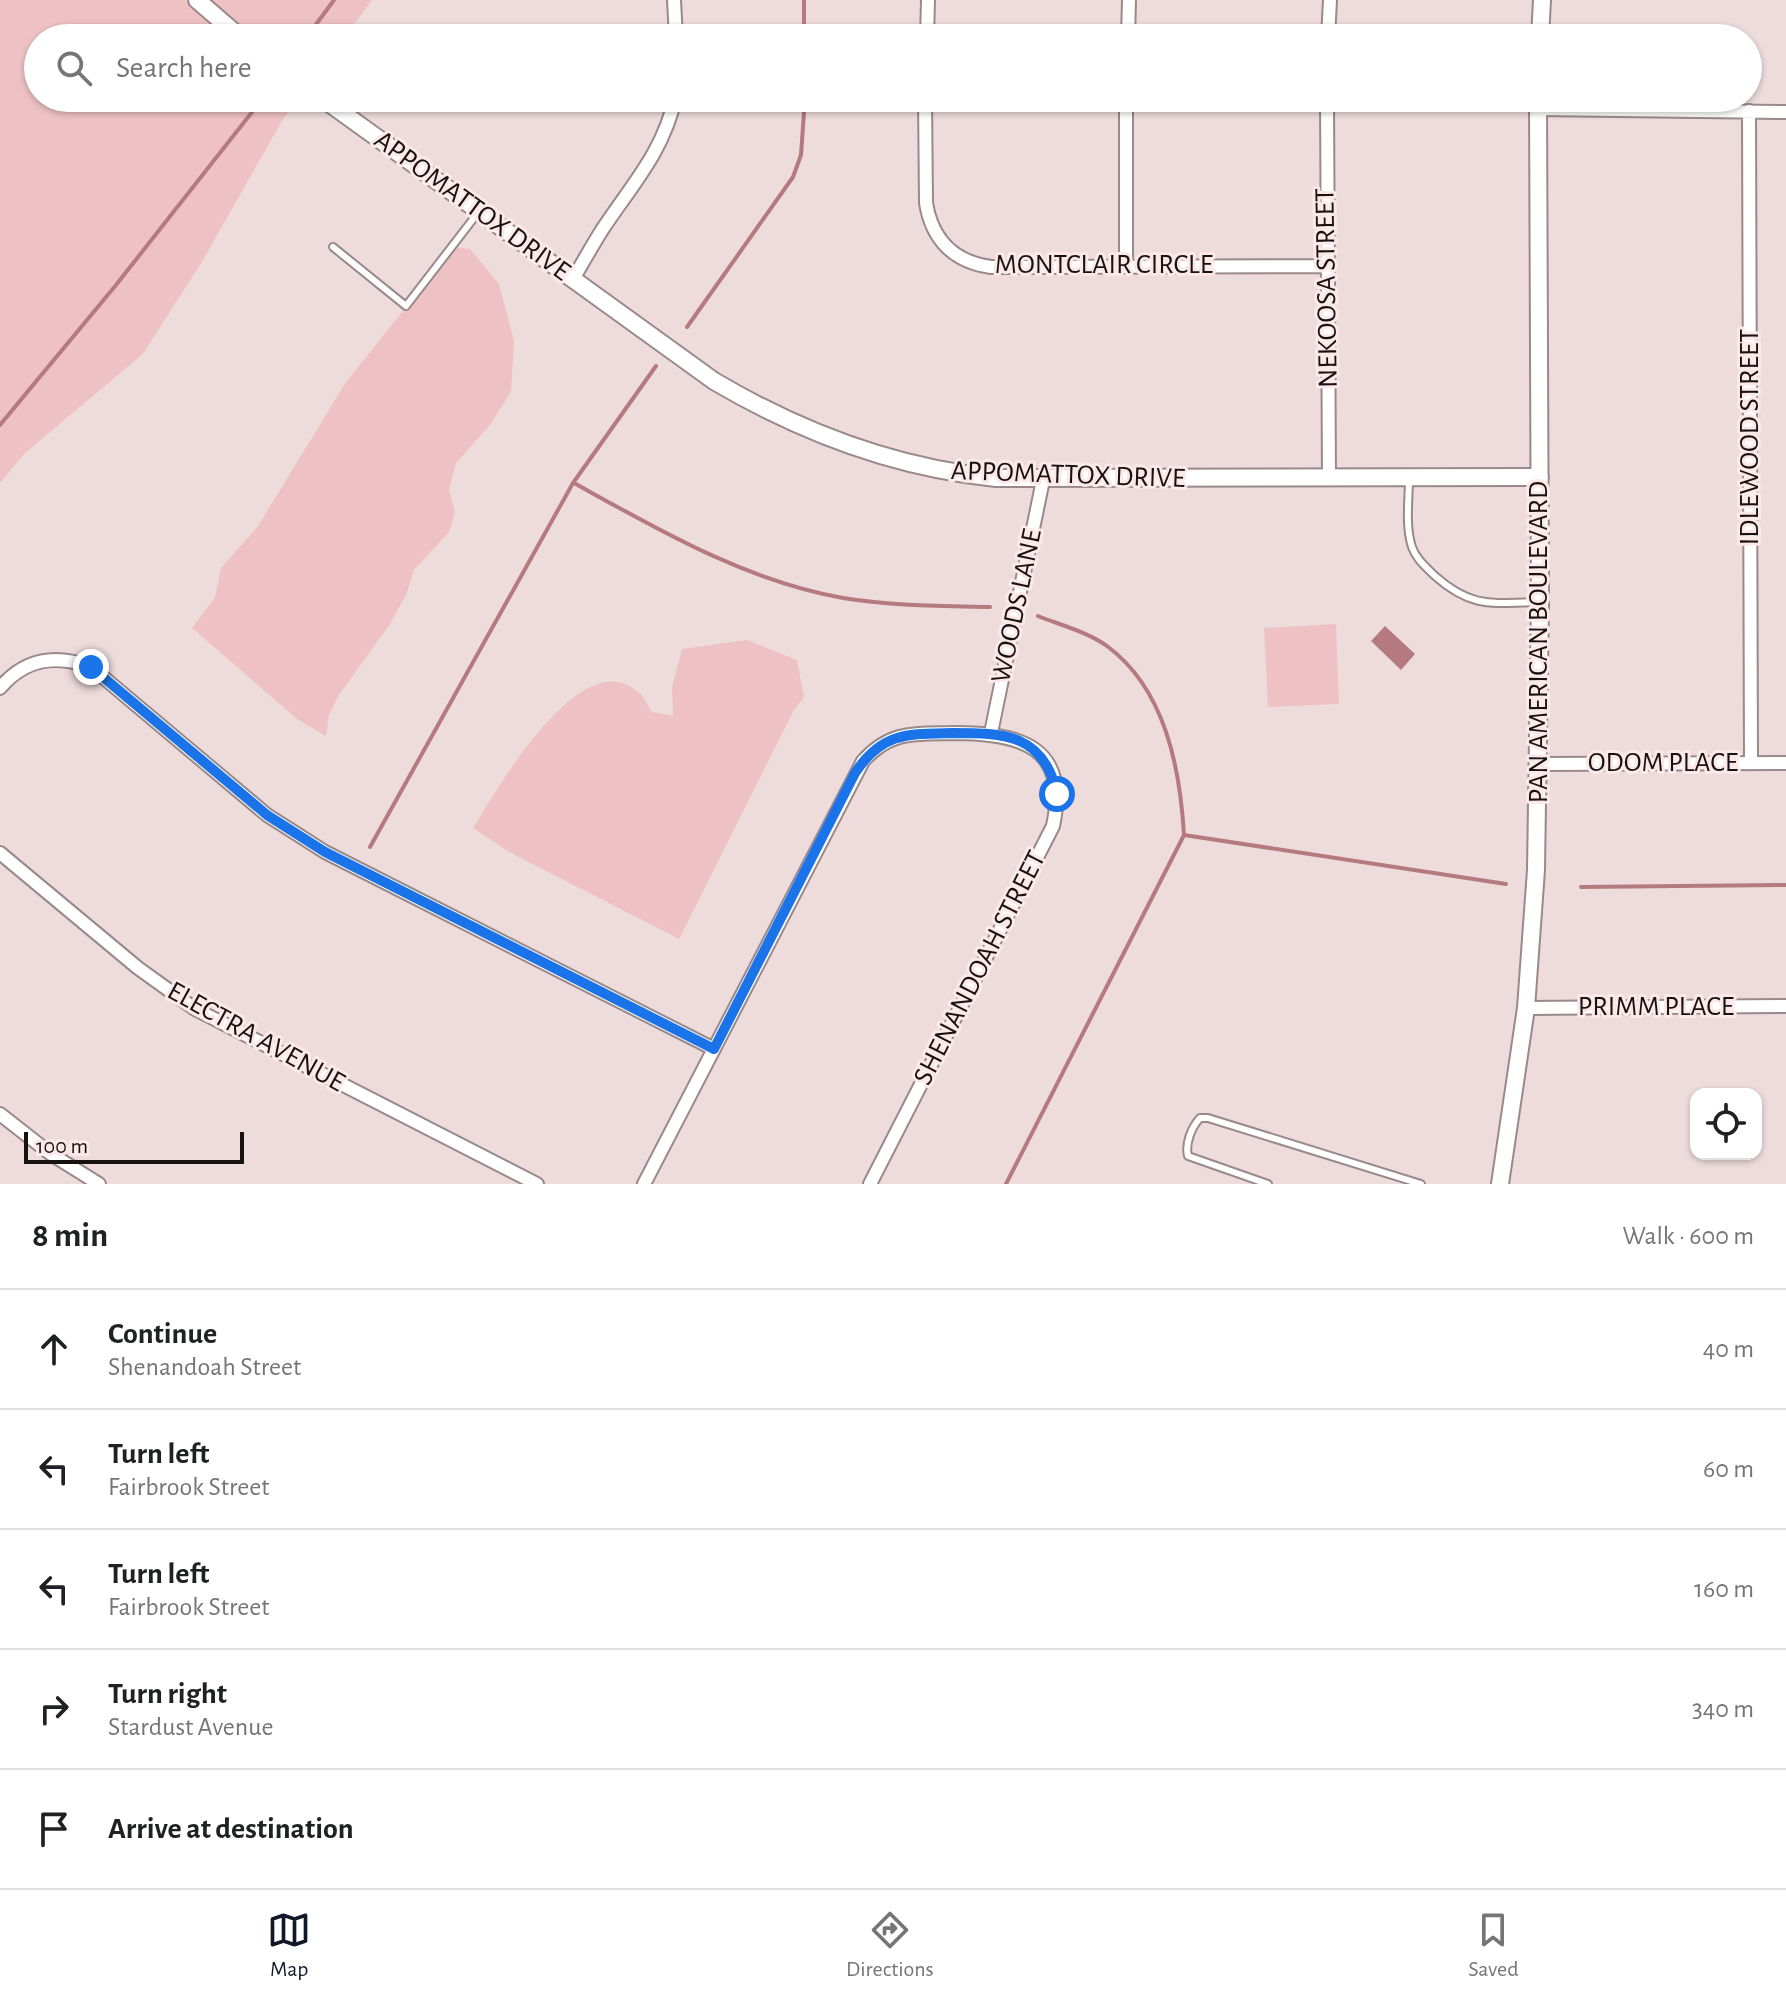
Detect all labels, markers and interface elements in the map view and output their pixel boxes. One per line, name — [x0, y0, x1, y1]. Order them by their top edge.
search box — [24, 24, 1762, 112]
icon: search — [52, 46, 96, 90]
text: Search here — [116, 53, 252, 83]
street label: APPOMATTOX DRIVE — [369, 126, 575, 286]
street label: NEKOOSA STREET — [1311, 188, 1343, 388]
street label: MONTCLAIR CIRCLE — [995, 251, 1213, 279]
street label: IDLEWOOD STREET — [1736, 329, 1764, 545]
street label: APPOMATTOX DRIVE — [950, 457, 1186, 493]
street label: PAN AMERICAN BOULEVARD — [1525, 481, 1553, 803]
street label: WOODS LANE — [987, 527, 1047, 685]
route end — [73, 649, 109, 685]
street label: ODOM PLACE — [1588, 749, 1738, 777]
route start — [1039, 776, 1075, 812]
street label: SHENANDOAH STREET — [909, 846, 1051, 1090]
street label: ELECTRA AVENUE — [163, 977, 349, 1097]
street label: PRIMM PLACE — [1578, 993, 1734, 1021]
map controls — [1690, 1088, 1762, 1160]
button: locate — [1690, 1088, 1762, 1160]
scale bar — [24, 1128, 244, 1164]
text: 100 m — [36, 1135, 88, 1157]
text: 8 min — [32, 1219, 108, 1253]
text: Walk · 600 m — [1623, 1223, 1754, 1249]
text: Continue — [108, 1319, 217, 1349]
icon: ahead — [32, 1327, 76, 1371]
text: 40 m — [1703, 1336, 1754, 1362]
text: Shenandoah Street — [108, 1354, 301, 1380]
text: Turn left — [108, 1439, 209, 1469]
icon: left — [32, 1447, 76, 1491]
text: 60 m — [1703, 1456, 1754, 1482]
text: Fairbrook Street — [108, 1474, 270, 1500]
text: Turn left — [108, 1559, 209, 1589]
icon: left — [32, 1567, 76, 1611]
text: 160 m — [1694, 1576, 1754, 1602]
text: Fairbrook Street — [108, 1594, 270, 1620]
text: Turn right — [108, 1679, 227, 1709]
icon: right — [32, 1687, 76, 1731]
text: 340 m — [1692, 1696, 1754, 1722]
text: Stardust Avenue — [108, 1714, 273, 1740]
icon: arrive — [32, 1807, 76, 1851]
text: Arrive at destination — [108, 1814, 354, 1844]
tab: Map — [267, 1908, 311, 1982]
tab: Directions — [846, 1908, 934, 1982]
tab: Saved — [1468, 1908, 1519, 1982]

